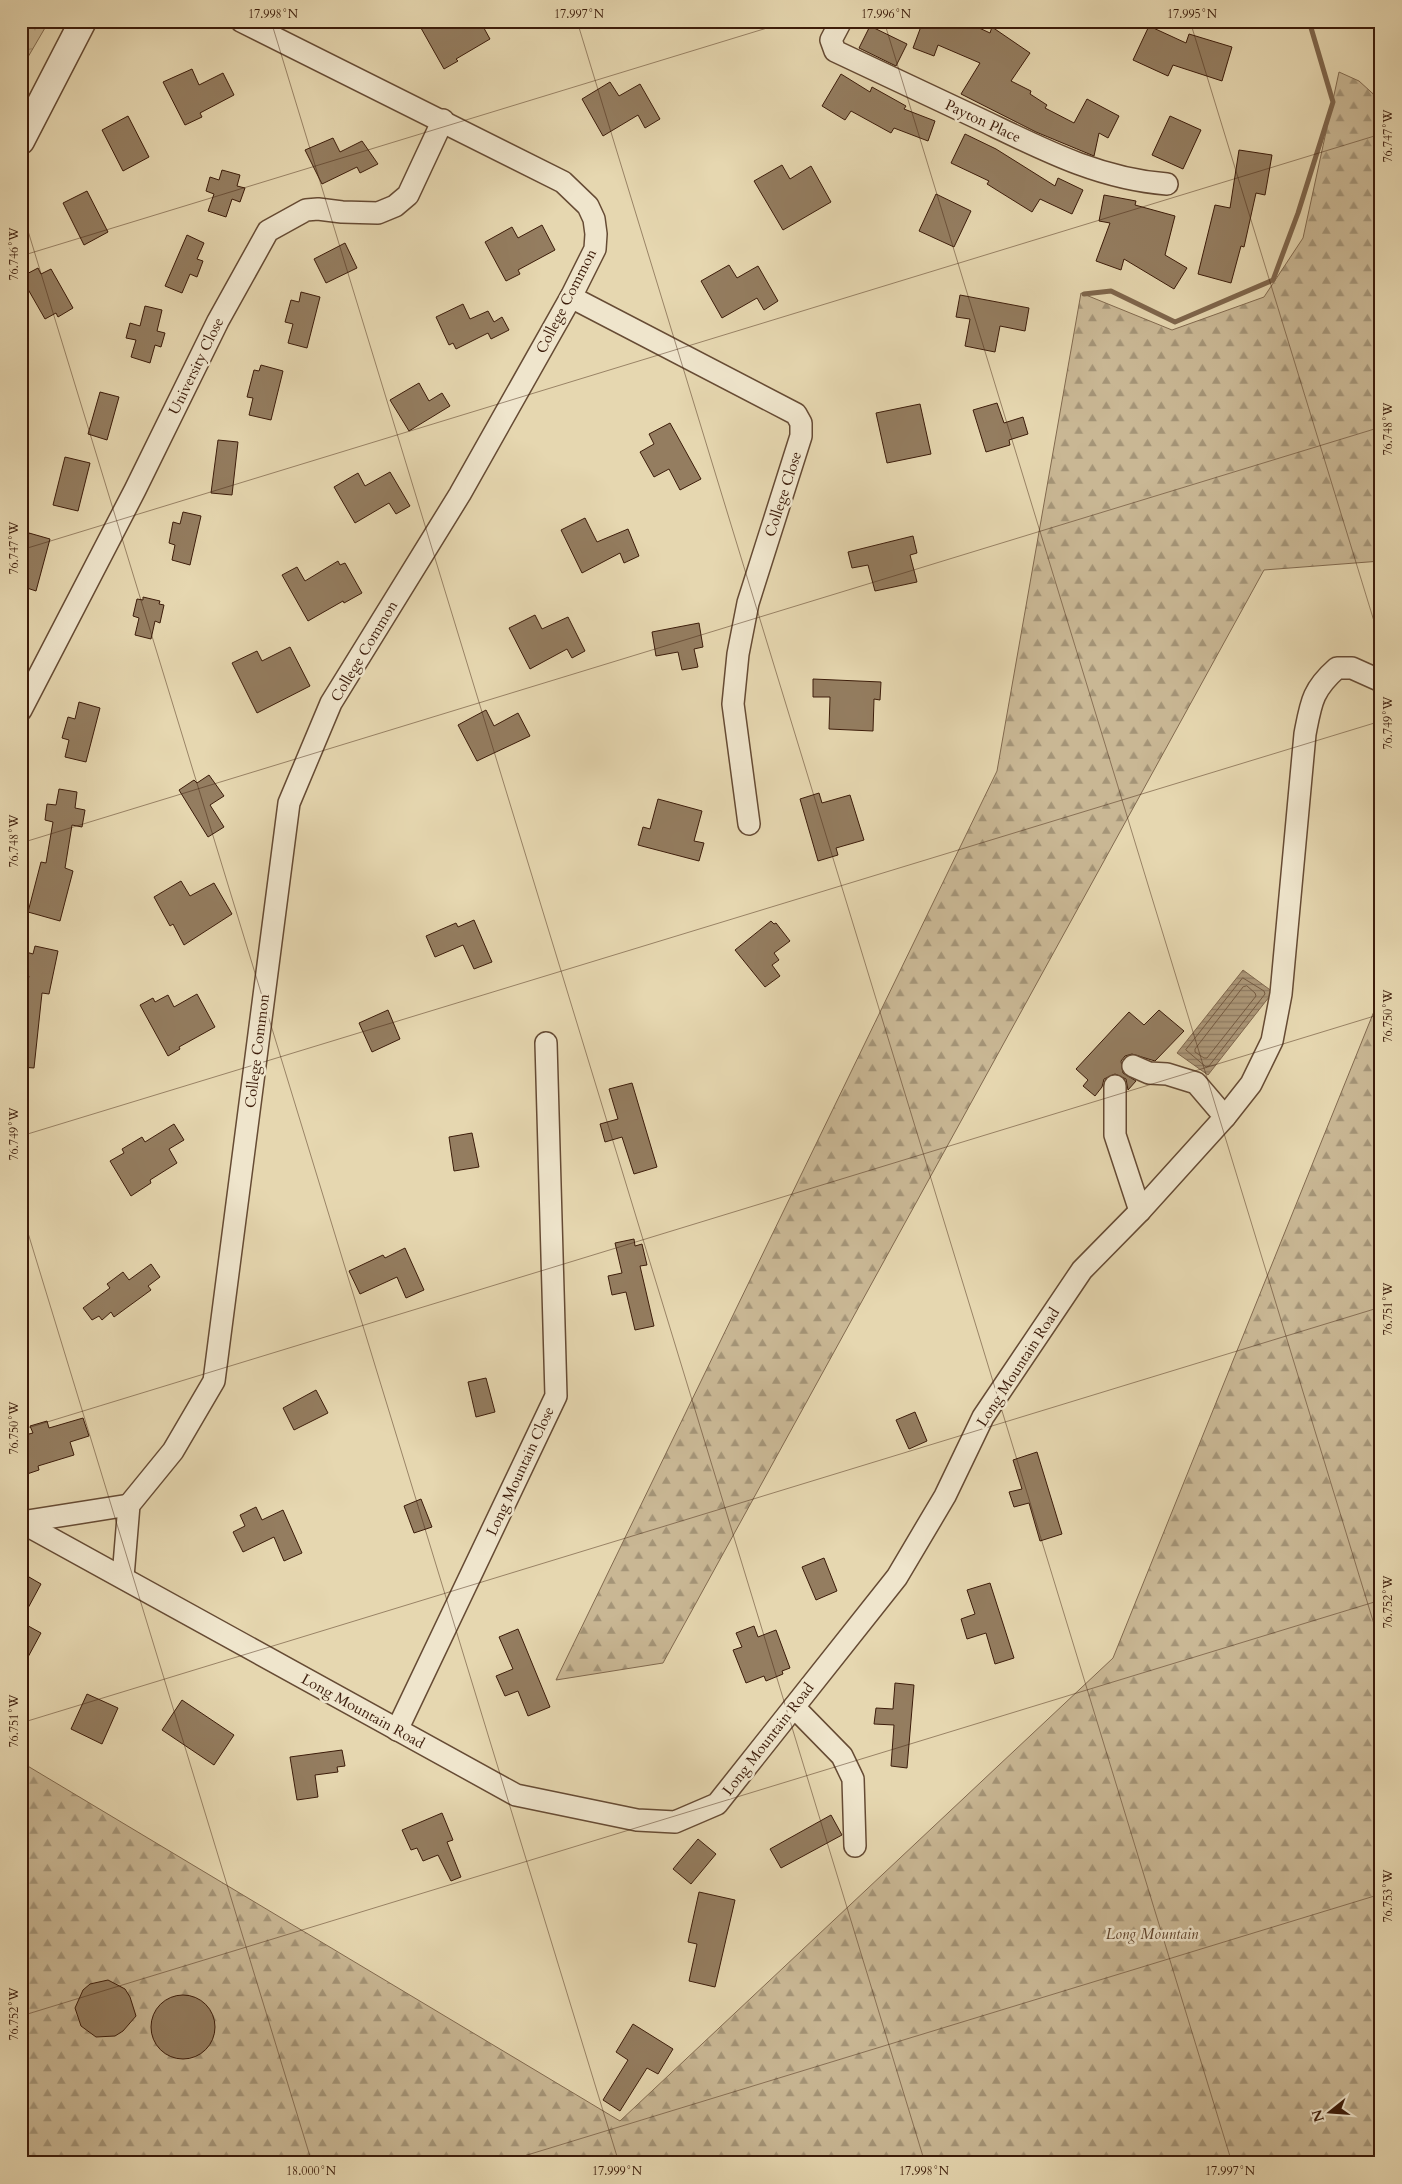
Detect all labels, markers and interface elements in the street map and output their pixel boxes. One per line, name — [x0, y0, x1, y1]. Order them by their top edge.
text: 17.998°N — [248, 6, 299, 22]
text: 17.997°N — [554, 6, 605, 22]
text: 17.996°N — [861, 6, 912, 22]
text: 17.995°N — [1167, 6, 1218, 22]
street label: Payton Place — [942, 95, 1024, 147]
text: 76.747°W — [1380, 109, 1396, 163]
text: 76.746°W — [6, 227, 22, 281]
street label: College Common — [531, 245, 601, 357]
street label: University Close — [164, 314, 228, 418]
text: 76.748°W — [1380, 402, 1396, 456]
street label: College Close — [760, 449, 806, 539]
text: 76.747°W — [6, 521, 22, 575]
street label: College Common — [326, 596, 402, 705]
text: 76.749°W — [1380, 696, 1396, 750]
text: 76.748°W — [6, 814, 22, 868]
text: 76.750°W — [1380, 989, 1396, 1043]
street label: College Common — [240, 992, 274, 1109]
text: 76.749°W — [6, 1107, 22, 1161]
text: 76.751°W — [1380, 1282, 1396, 1336]
street label: Long Mountain Road — [972, 1304, 1064, 1430]
text: 76.750°W — [6, 1401, 22, 1455]
street label: Long Mountain Close — [481, 1403, 559, 1539]
text: 76.752°W — [1380, 1575, 1396, 1629]
street label: Long Mountain Road — [298, 1669, 428, 1753]
street label: Long Mountain Road — [718, 1678, 818, 1800]
text: 76.751°W — [6, 1694, 22, 1748]
text: 76.753°W — [1380, 1869, 1396, 1923]
park label: Long Mountain — [1106, 1924, 1199, 1944]
text: 76.752°W — [6, 1987, 22, 2041]
north arrow — [1304, 2086, 1354, 2136]
text: N — [1307, 2107, 1329, 2124]
text: 18.000°N — [286, 2163, 337, 2179]
text: 17.999°N — [592, 2163, 643, 2179]
text: 17.998°N — [899, 2163, 950, 2179]
text: 17.997°N — [1205, 2163, 1256, 2179]

